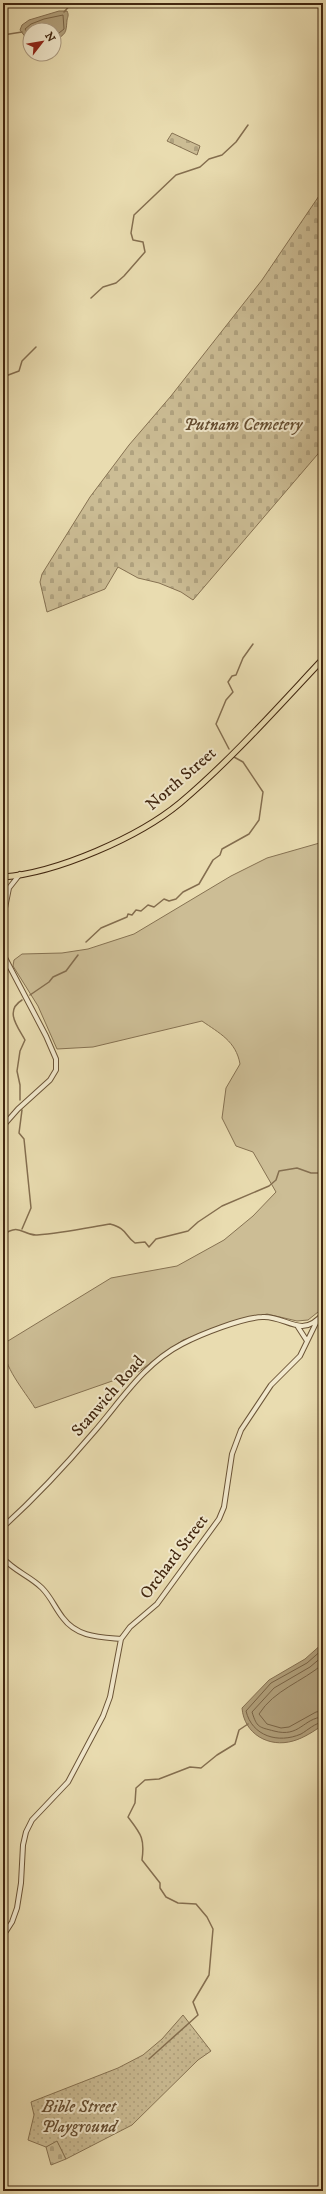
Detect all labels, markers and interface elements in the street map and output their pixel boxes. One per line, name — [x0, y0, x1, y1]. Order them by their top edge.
north arrow — [22, 22, 62, 62]
text: N — [41, 30, 58, 45]
park label: Putnam Cemetery — [184, 414, 303, 436]
street label: North Street — [141, 742, 221, 816]
street label: Stanwich Road — [67, 1350, 150, 1441]
street label: Orchard Street — [135, 1510, 213, 1604]
park label: Bible Street Playground — [41, 2096, 120, 2138]

